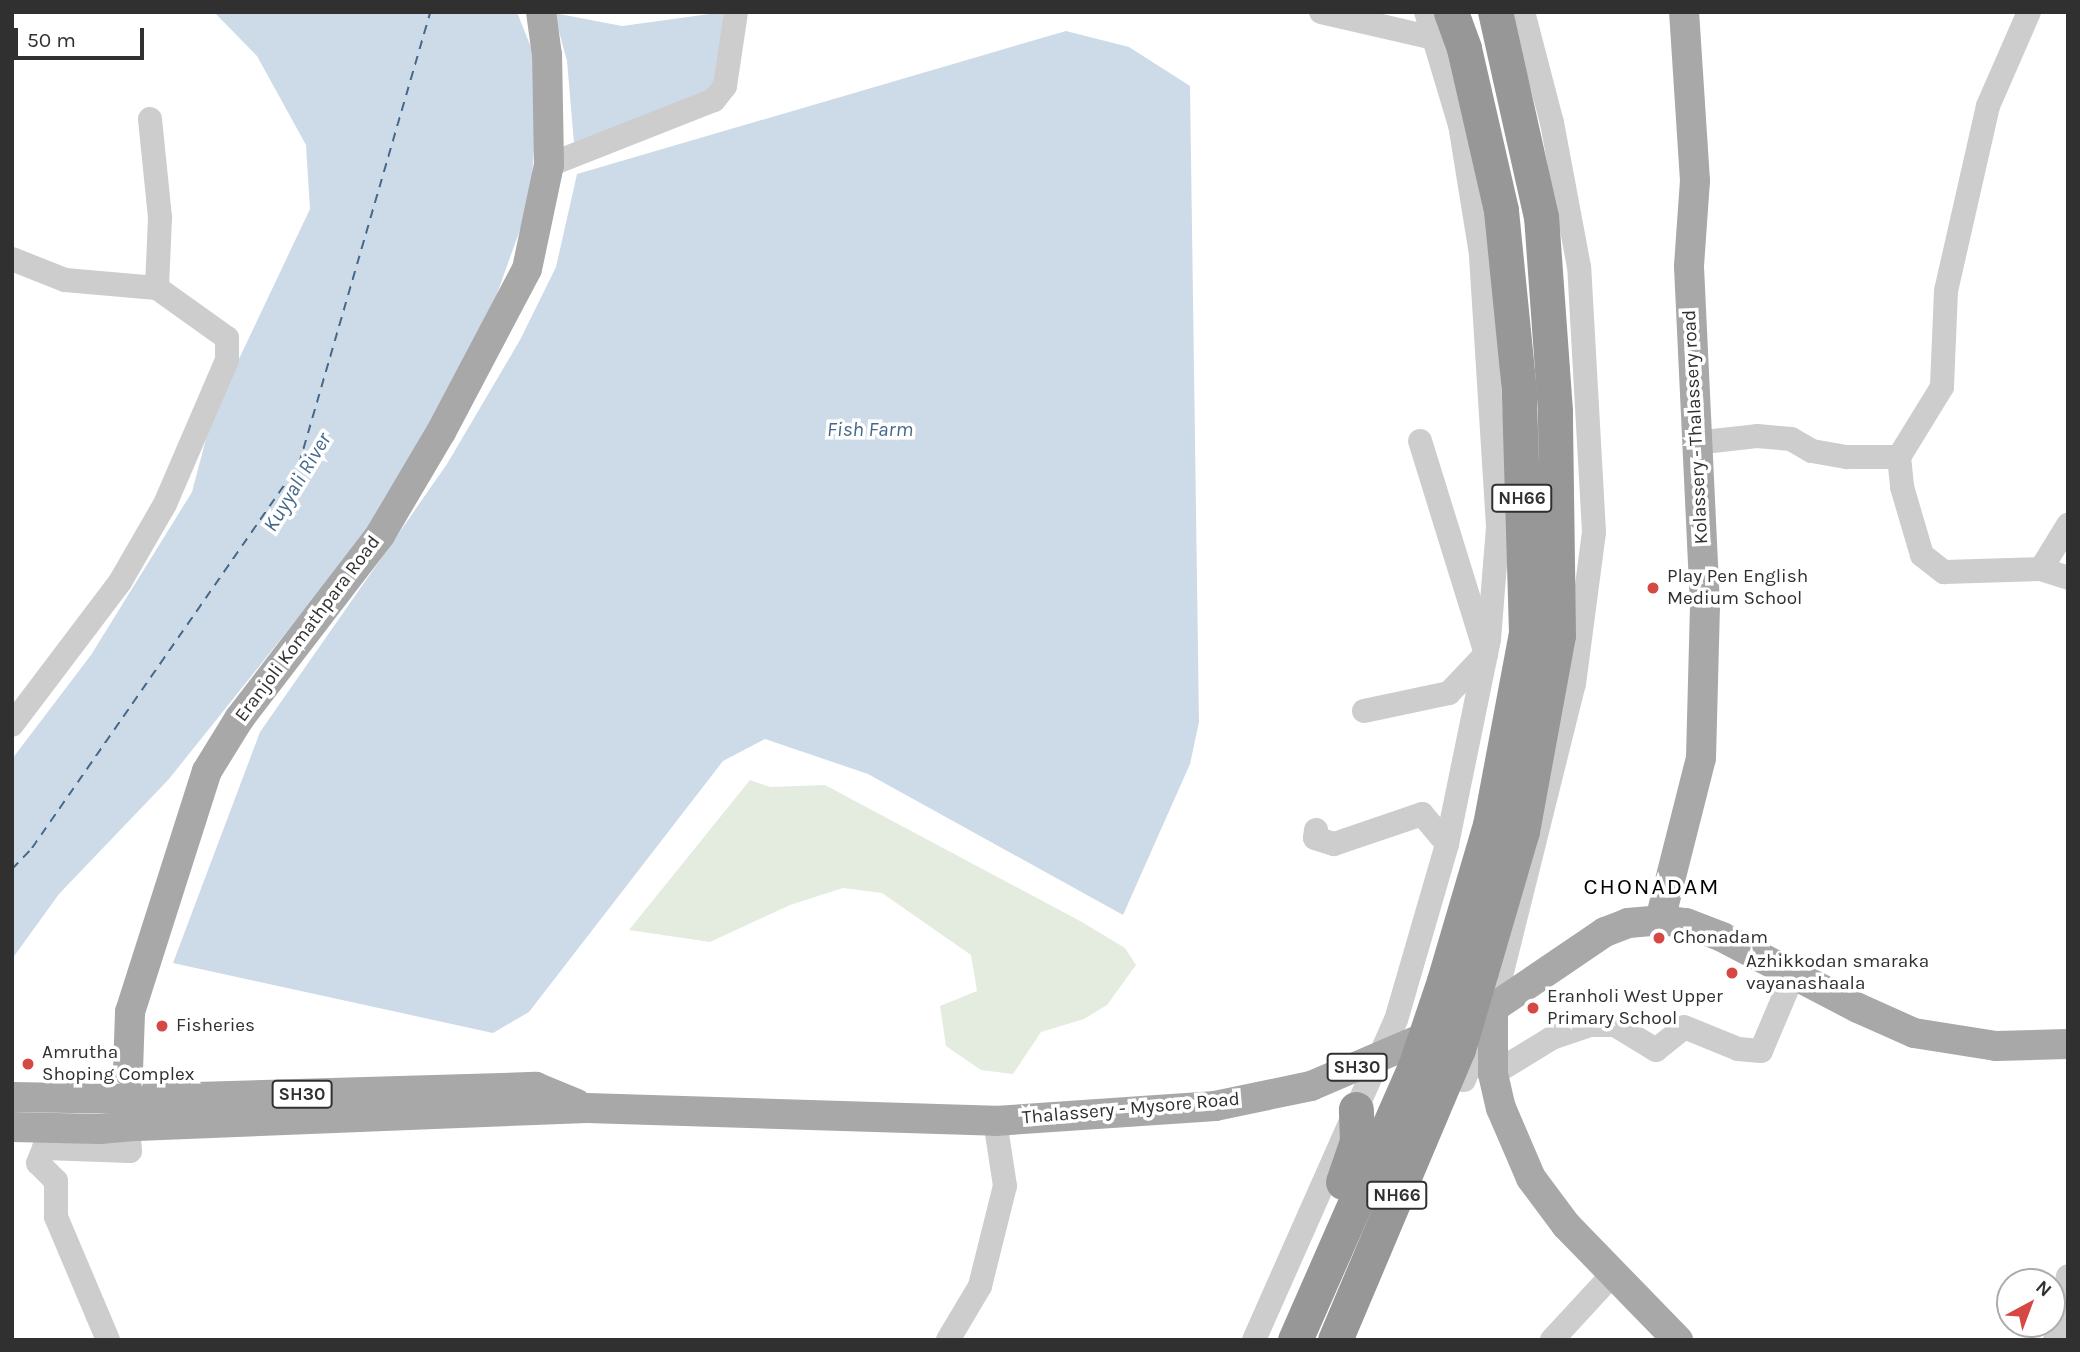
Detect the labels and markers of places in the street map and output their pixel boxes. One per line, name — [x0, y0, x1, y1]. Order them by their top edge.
place label: Play Pen English Medium School — [1667, 566, 1808, 610]
marker: Play Pen English Medium School — [1645, 580, 1661, 596]
place label: Chonadam — [1673, 927, 1768, 949]
marker: Chonadam — [1651, 930, 1667, 946]
place label: Azhikkodan smaraka vayanashaala — [1746, 951, 1929, 995]
marker: Azhikkodan smaraka vayanashaala — [1724, 965, 1740, 981]
place label: Eranholi West Upper Primary School — [1547, 986, 1723, 1030]
marker: Eranholi West Upper Primary School — [1525, 1000, 1541, 1016]
place label: Fisheries — [176, 1015, 255, 1037]
marker: Fisheries — [154, 1018, 170, 1034]
place label: Amrutha Shoping Complex — [42, 1042, 195, 1086]
marker: Amrutha Shoping Complex — [20, 1056, 36, 1072]

